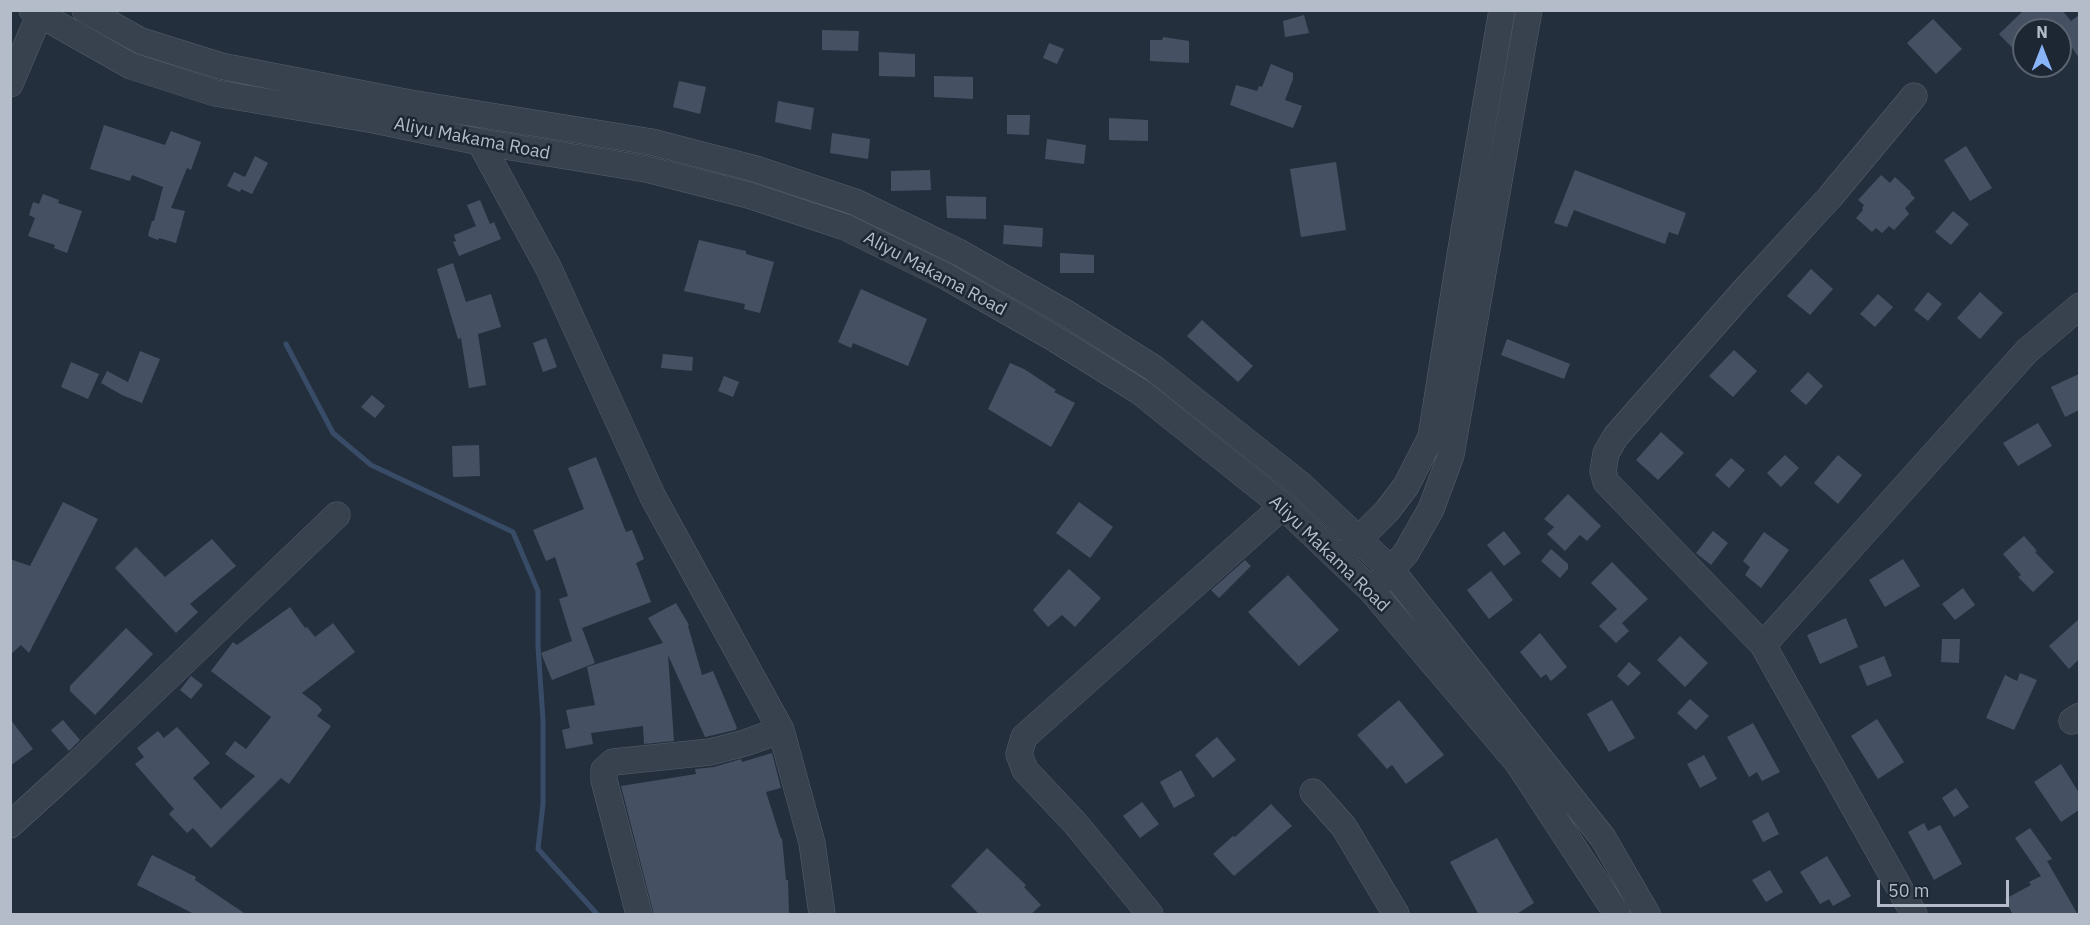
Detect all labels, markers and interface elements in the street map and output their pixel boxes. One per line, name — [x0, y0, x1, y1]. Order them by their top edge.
north arrow — [2012, 18, 2072, 78]
text: N — [2036, 22, 2048, 42]
street label: Aliyu Makama Road — [392, 113, 552, 165]
street label: Aliyu Makama Road — [860, 227, 1010, 321]
street label: Aliyu Makama Road — [1264, 491, 1394, 617]
scale bar — [1880, 868, 2012, 906]
text: 50 m — [1888, 879, 1930, 902]

